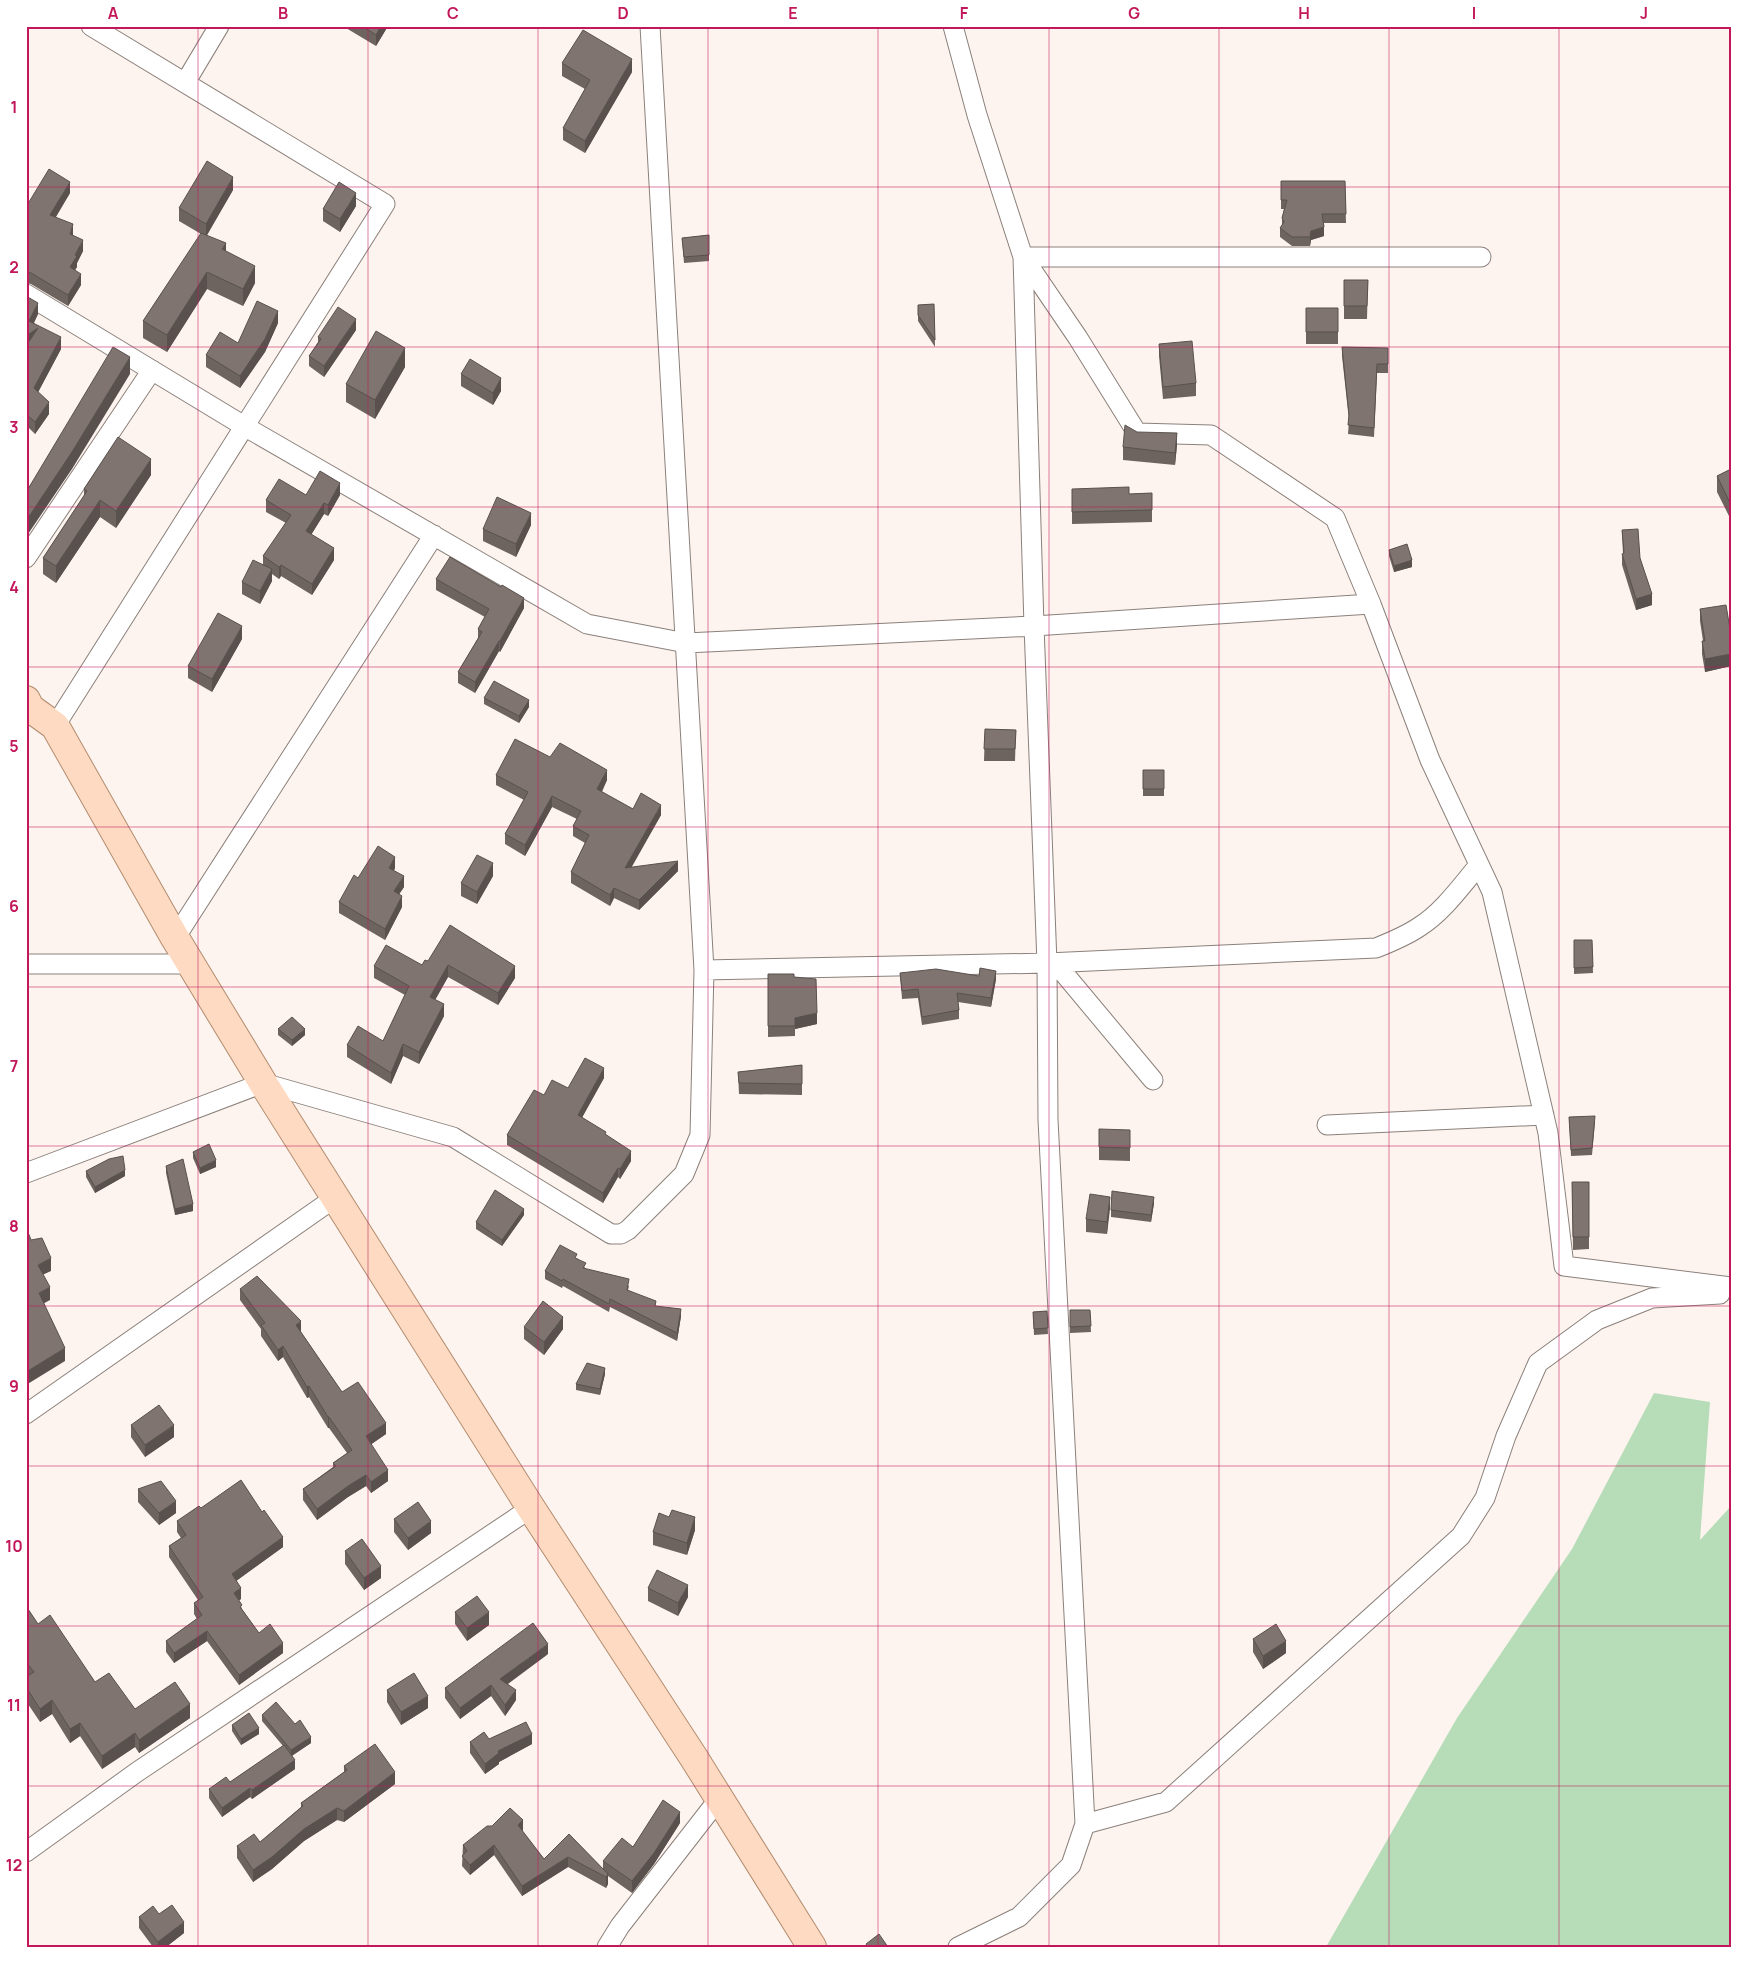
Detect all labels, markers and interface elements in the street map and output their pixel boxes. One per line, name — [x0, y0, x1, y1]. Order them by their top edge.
text: A — [108, 2, 119, 24]
text: B — [278, 2, 288, 24]
text: C — [447, 2, 459, 24]
text: D — [617, 2, 629, 24]
text: E — [788, 2, 798, 24]
text: F — [960, 2, 969, 24]
text: G — [1128, 2, 1140, 24]
text: H — [1298, 2, 1310, 24]
text: I — [1472, 2, 1476, 24]
text: J — [1640, 2, 1648, 24]
text: 1 — [10, 96, 18, 118]
text: 2 — [9, 256, 19, 278]
text: 3 — [9, 416, 19, 438]
text: 4 — [9, 576, 19, 598]
text: 5 — [9, 735, 19, 757]
text: 6 — [9, 895, 19, 917]
text: 7 — [10, 1055, 18, 1077]
text: 8 — [9, 1215, 19, 1237]
text: 9 — [9, 1375, 19, 1397]
text: 10 — [5, 1535, 23, 1557]
text: 11 — [7, 1694, 21, 1716]
text: 12 — [6, 1854, 22, 1876]

